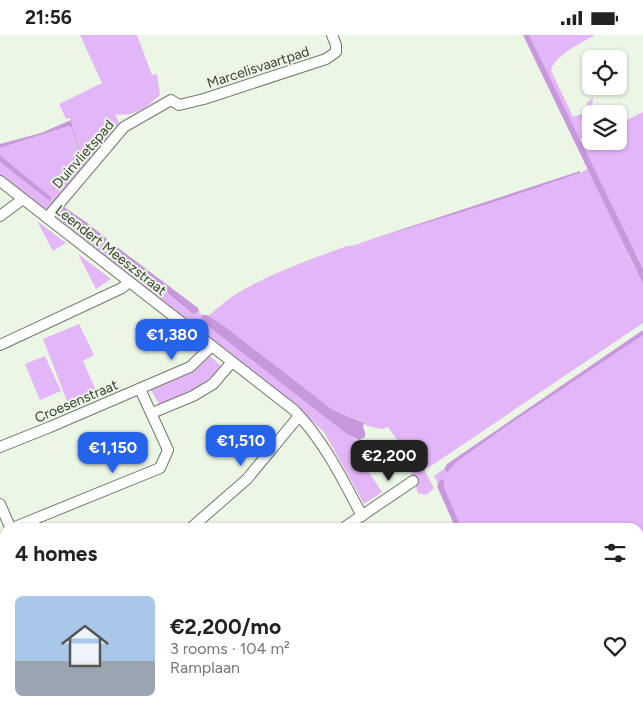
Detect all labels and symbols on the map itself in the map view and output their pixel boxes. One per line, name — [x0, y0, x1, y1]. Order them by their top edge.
street label: Marcelisvaartpad — [205, 43, 312, 92]
street label: Duinvlietspad — [49, 117, 118, 192]
street label: Leendert Meeszstraat — [52, 202, 170, 299]
pin: €1,380 — [131, 319, 213, 361]
street label: Croesenstraat — [32, 376, 120, 427]
pin: €1,510 — [200, 425, 282, 467]
pin: €1,150 — [72, 431, 154, 474]
pin: €2,200 — [348, 439, 430, 482]

